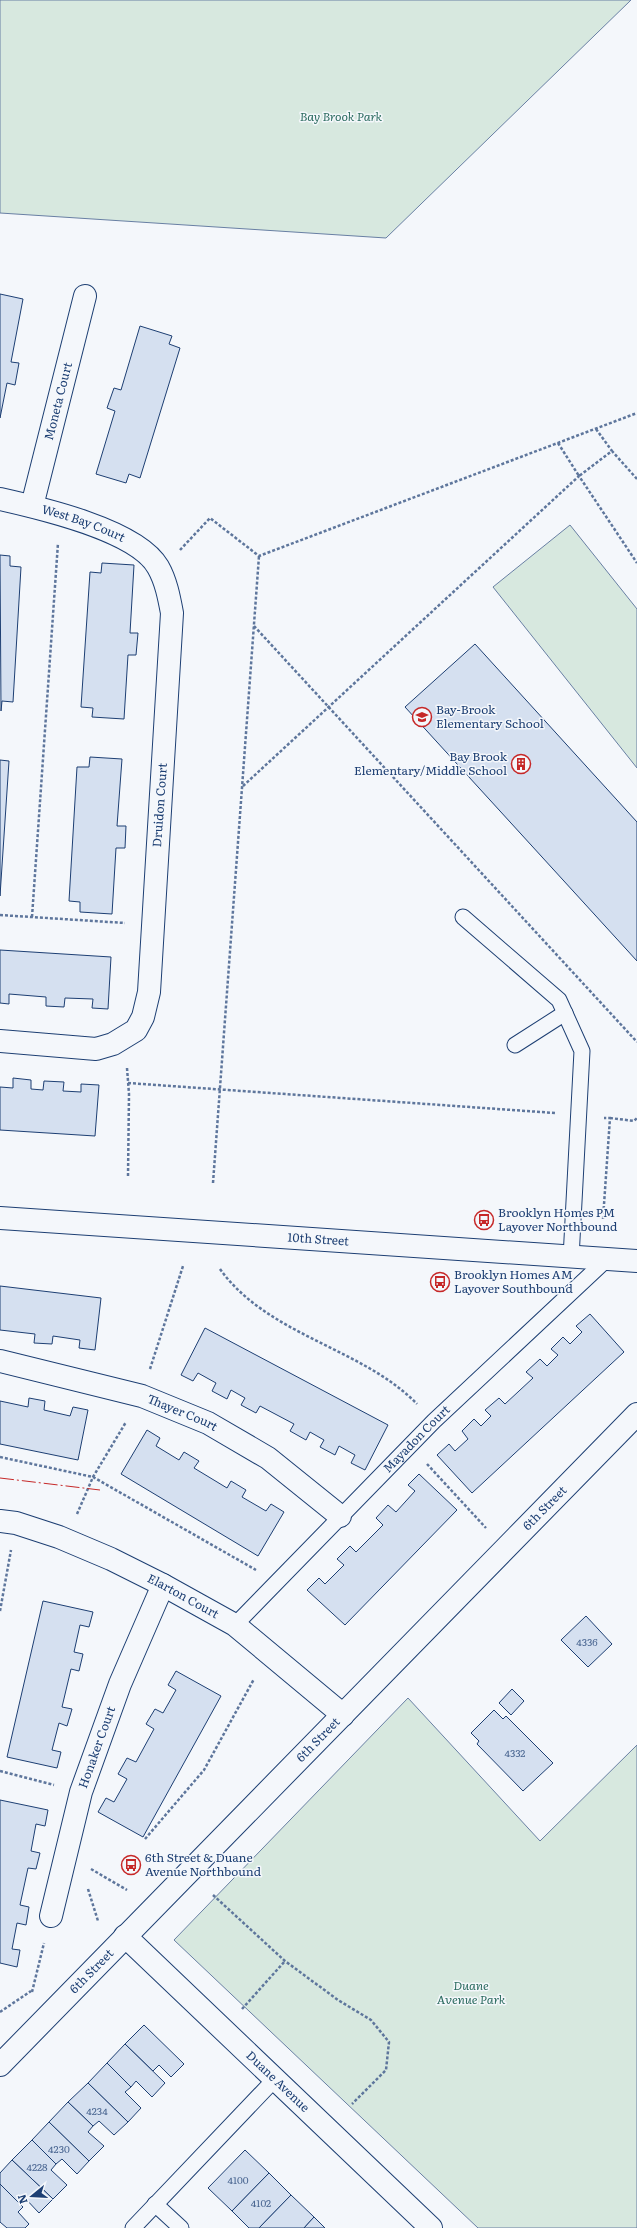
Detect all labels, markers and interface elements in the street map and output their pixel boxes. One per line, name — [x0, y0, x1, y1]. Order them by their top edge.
park label: Bay Brook Park — [300, 107, 383, 125]
street label: Moneta Court — [39, 360, 76, 442]
street label: West Bay Court — [40, 499, 129, 546]
place label: Bay-Brook Elementary School — [436, 700, 544, 732]
school or university icon: Bay-Brook Elementary School — [411, 706, 433, 728]
place label: Bay Brook Elementary/Middle School — [354, 747, 508, 779]
building icon: Bay Brook Elementary/Middle School — [510, 753, 532, 775]
street label: Druidon Court — [147, 762, 171, 848]
place label: Brooklyn Homes PM Layover Northbound — [498, 1203, 618, 1235]
bus stop icon: Brooklyn Homes PM Layover Northbound — [473, 1209, 495, 1231]
street label: 10th Street — [287, 1227, 350, 1250]
place label: Brooklyn Homes AM Layover Southbound — [454, 1265, 573, 1297]
bus stop icon: Brooklyn Homes AM Layover Southbound — [429, 1271, 451, 1293]
street label: Thayer Court — [145, 1389, 222, 1435]
street label: Mayadon Court — [378, 1400, 454, 1476]
street label: 6th Street — [518, 1481, 570, 1534]
street label: Elarton Court — [145, 1569, 223, 1623]
house number: 4336 — [576, 1634, 598, 1649]
street label: Honaker Court — [73, 1703, 119, 1791]
street label: 6th Street — [291, 1713, 344, 1765]
house number: 4332 — [505, 1745, 525, 1760]
place label: 6th Street & Duane Avenue Northbound — [145, 1848, 262, 1880]
bus stop icon: 6th Street & Duane Avenue Northbound — [120, 1854, 142, 1876]
street label: 6th Street — [65, 1944, 117, 1997]
park label: Duane Avenue Park — [437, 1976, 506, 2008]
street label: Duane Avenue — [243, 2046, 314, 2116]
house number: 4234 — [86, 2103, 108, 2118]
house number: 4230 — [48, 2141, 70, 2156]
house number: 4228 — [26, 2159, 48, 2174]
house number: 4100 — [227, 2172, 249, 2187]
north arrow — [12, 2176, 52, 2216]
text: N — [13, 2193, 31, 2206]
house number: 4102 — [251, 2195, 271, 2210]

